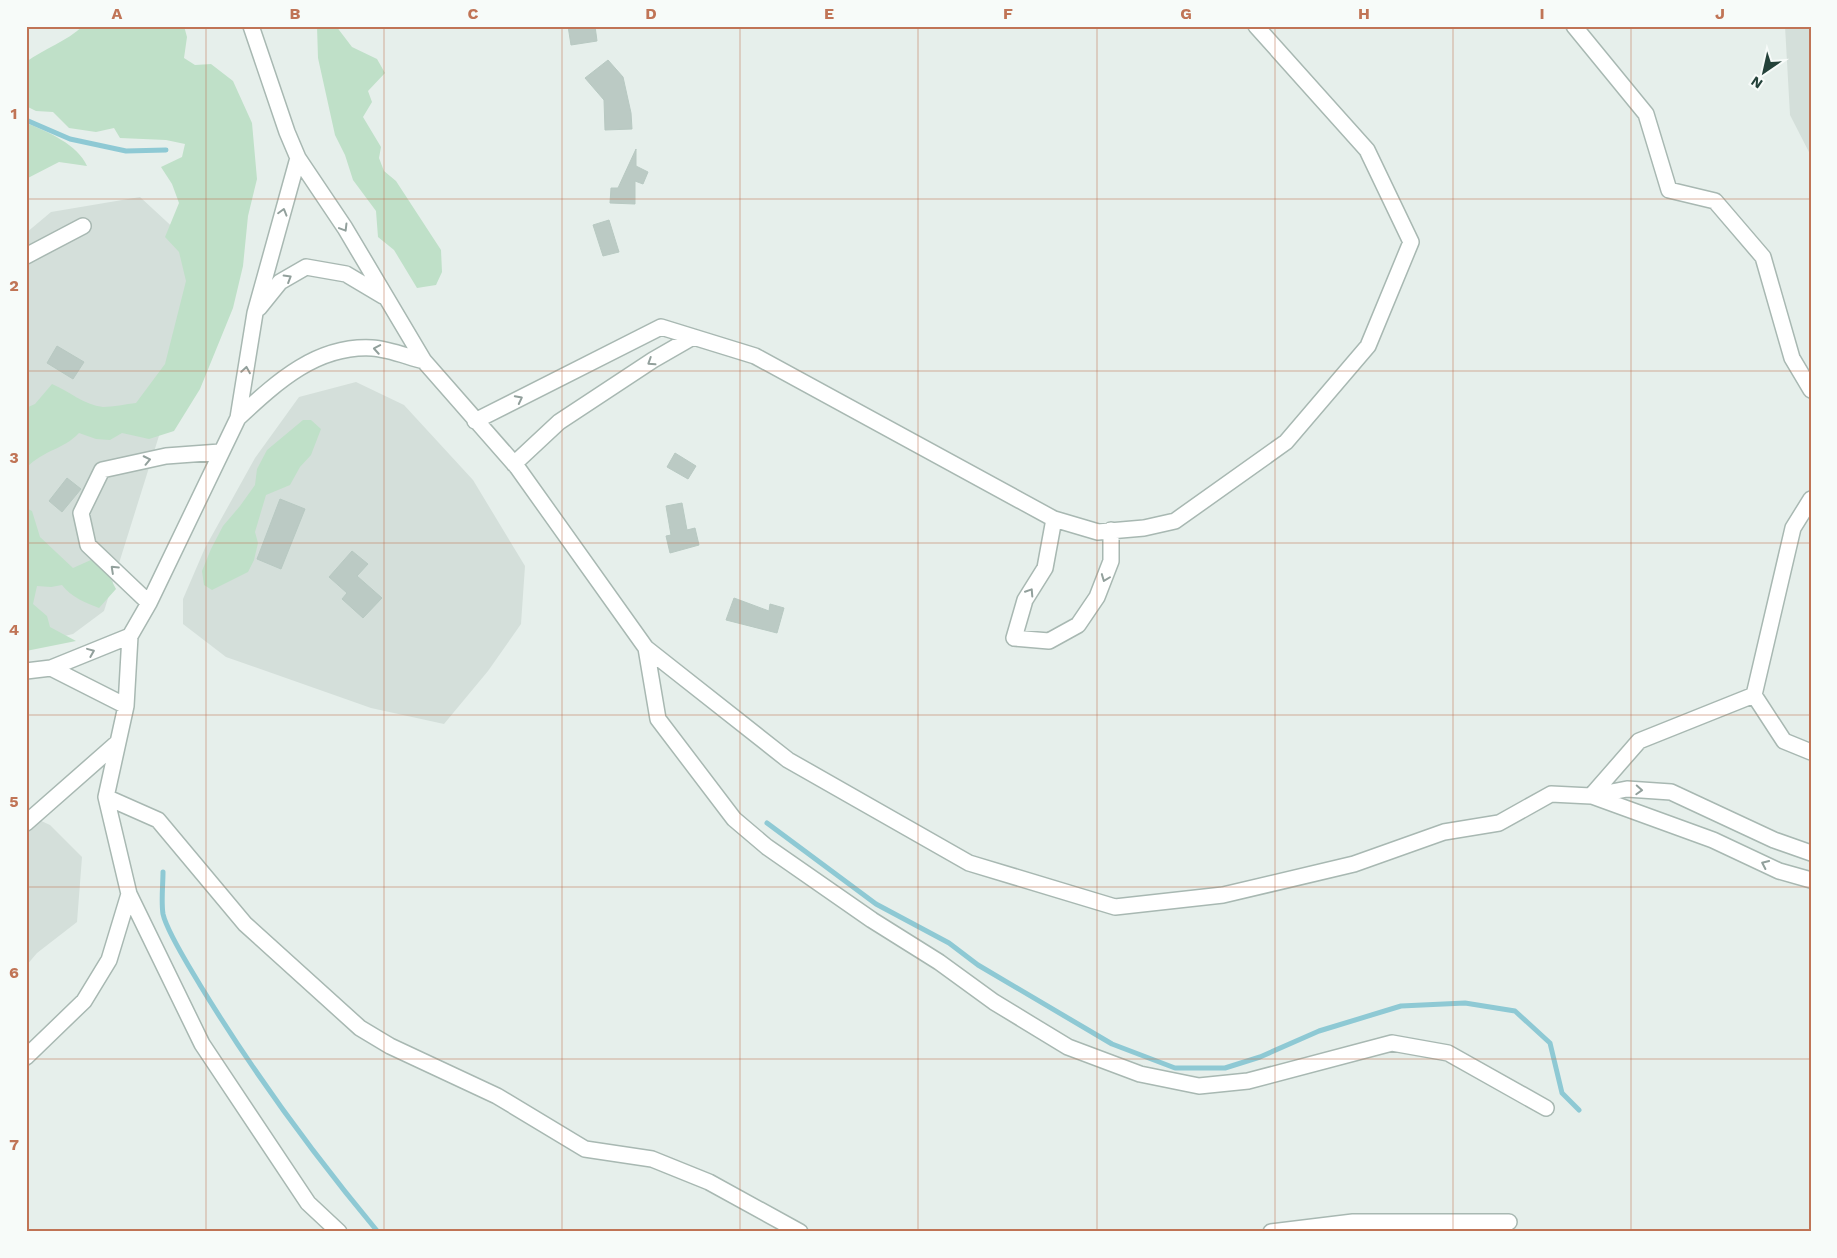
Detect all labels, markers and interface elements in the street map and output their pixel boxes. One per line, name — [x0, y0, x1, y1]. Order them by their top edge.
text: A — [112, 4, 123, 23]
text: B — [290, 4, 301, 23]
text: C — [468, 4, 479, 23]
text: D — [645, 4, 657, 23]
text: E — [824, 4, 834, 23]
text: F — [1003, 4, 1013, 23]
text: G — [1180, 4, 1192, 23]
text: H — [1358, 4, 1370, 23]
text: I — [1539, 4, 1545, 23]
text: J — [1715, 4, 1725, 23]
north arrow — [1740, 48, 1790, 98]
text: N — [1748, 73, 1766, 92]
text: 1 — [11, 104, 17, 123]
one-way arrow — [278, 208, 288, 216]
one-way arrow — [338, 222, 347, 231]
one-way arrow — [282, 274, 291, 284]
text: 2 — [9, 276, 19, 295]
one-way arrow — [372, 345, 381, 355]
one-way arrow — [647, 355, 656, 365]
one-way arrow — [240, 365, 250, 374]
one-way arrow — [513, 395, 522, 405]
text: 3 — [9, 448, 19, 467]
one-way arrow — [143, 455, 151, 466]
one-way arrow — [110, 566, 119, 575]
one-way arrow — [1100, 573, 1111, 582]
one-way arrow — [1024, 589, 1033, 598]
text: 4 — [9, 620, 19, 639]
one-way arrow — [86, 647, 95, 658]
one-way arrow — [1635, 784, 1643, 795]
text: 5 — [9, 792, 19, 811]
one-way arrow — [1761, 860, 1770, 870]
text: 6 — [9, 963, 19, 982]
text: 7 — [9, 1135, 19, 1154]

